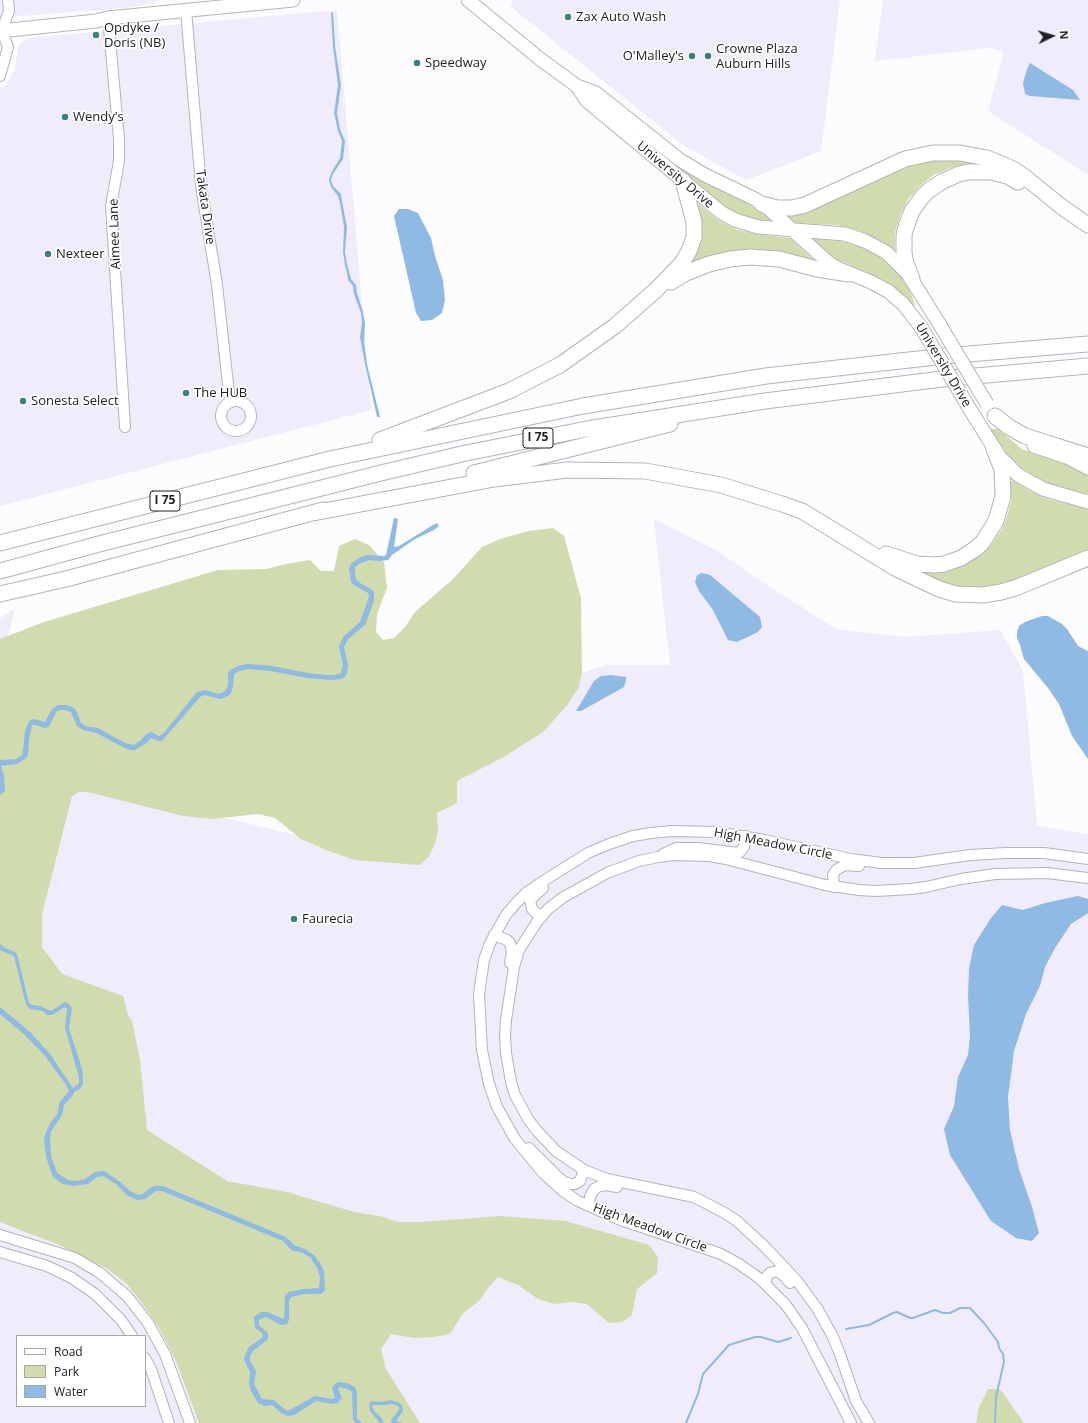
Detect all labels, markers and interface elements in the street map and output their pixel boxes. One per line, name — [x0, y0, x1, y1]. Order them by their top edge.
place label: Zax Auto Wash — [576, 9, 666, 25]
marker: Zax Auto Wash — [563, 12, 573, 22]
north arrow — [1032, 16, 1072, 56]
place label: Opdyke / Doris (NB) — [104, 20, 165, 51]
marker: Opdyke / Doris (NB) — [91, 30, 101, 40]
text: N — [1057, 30, 1072, 40]
place label: Crowne Plaza Auburn Hills — [716, 41, 798, 72]
place label: O'Malley's — [623, 48, 684, 64]
marker: O'Malley's — [687, 51, 697, 61]
marker: Crowne Plaza Auburn Hills — [703, 51, 713, 61]
place label: Speedway — [425, 55, 486, 71]
marker: Speedway — [412, 58, 422, 68]
place label: Wendy's — [73, 109, 124, 125]
marker: Wendy's — [60, 112, 70, 122]
street label: University Drive — [633, 138, 717, 212]
street label: Takata Drive — [192, 169, 218, 245]
street label: Aimee Lane — [106, 198, 124, 270]
place label: Nexteer — [56, 246, 104, 262]
marker: Nexteer — [43, 249, 53, 259]
street label: University Drive — [912, 320, 974, 410]
place label: The HUB — [194, 385, 247, 401]
marker: The HUB — [181, 388, 191, 398]
place label: Sonesta Select — [31, 393, 119, 409]
marker: Sonesta Select — [18, 396, 28, 406]
road number: I 75 — [523, 428, 553, 448]
road number: I 75 — [150, 491, 180, 511]
street label: High Meadow Circle — [712, 825, 834, 863]
place label: Faurecia — [302, 911, 353, 927]
marker: Faurecia — [289, 914, 299, 924]
street label: High Meadow Circle — [591, 1200, 709, 1256]
legend — [16, 1335, 146, 1407]
text: Road — [54, 1343, 83, 1360]
text: Park — [54, 1363, 79, 1380]
text: Water — [54, 1383, 88, 1400]

